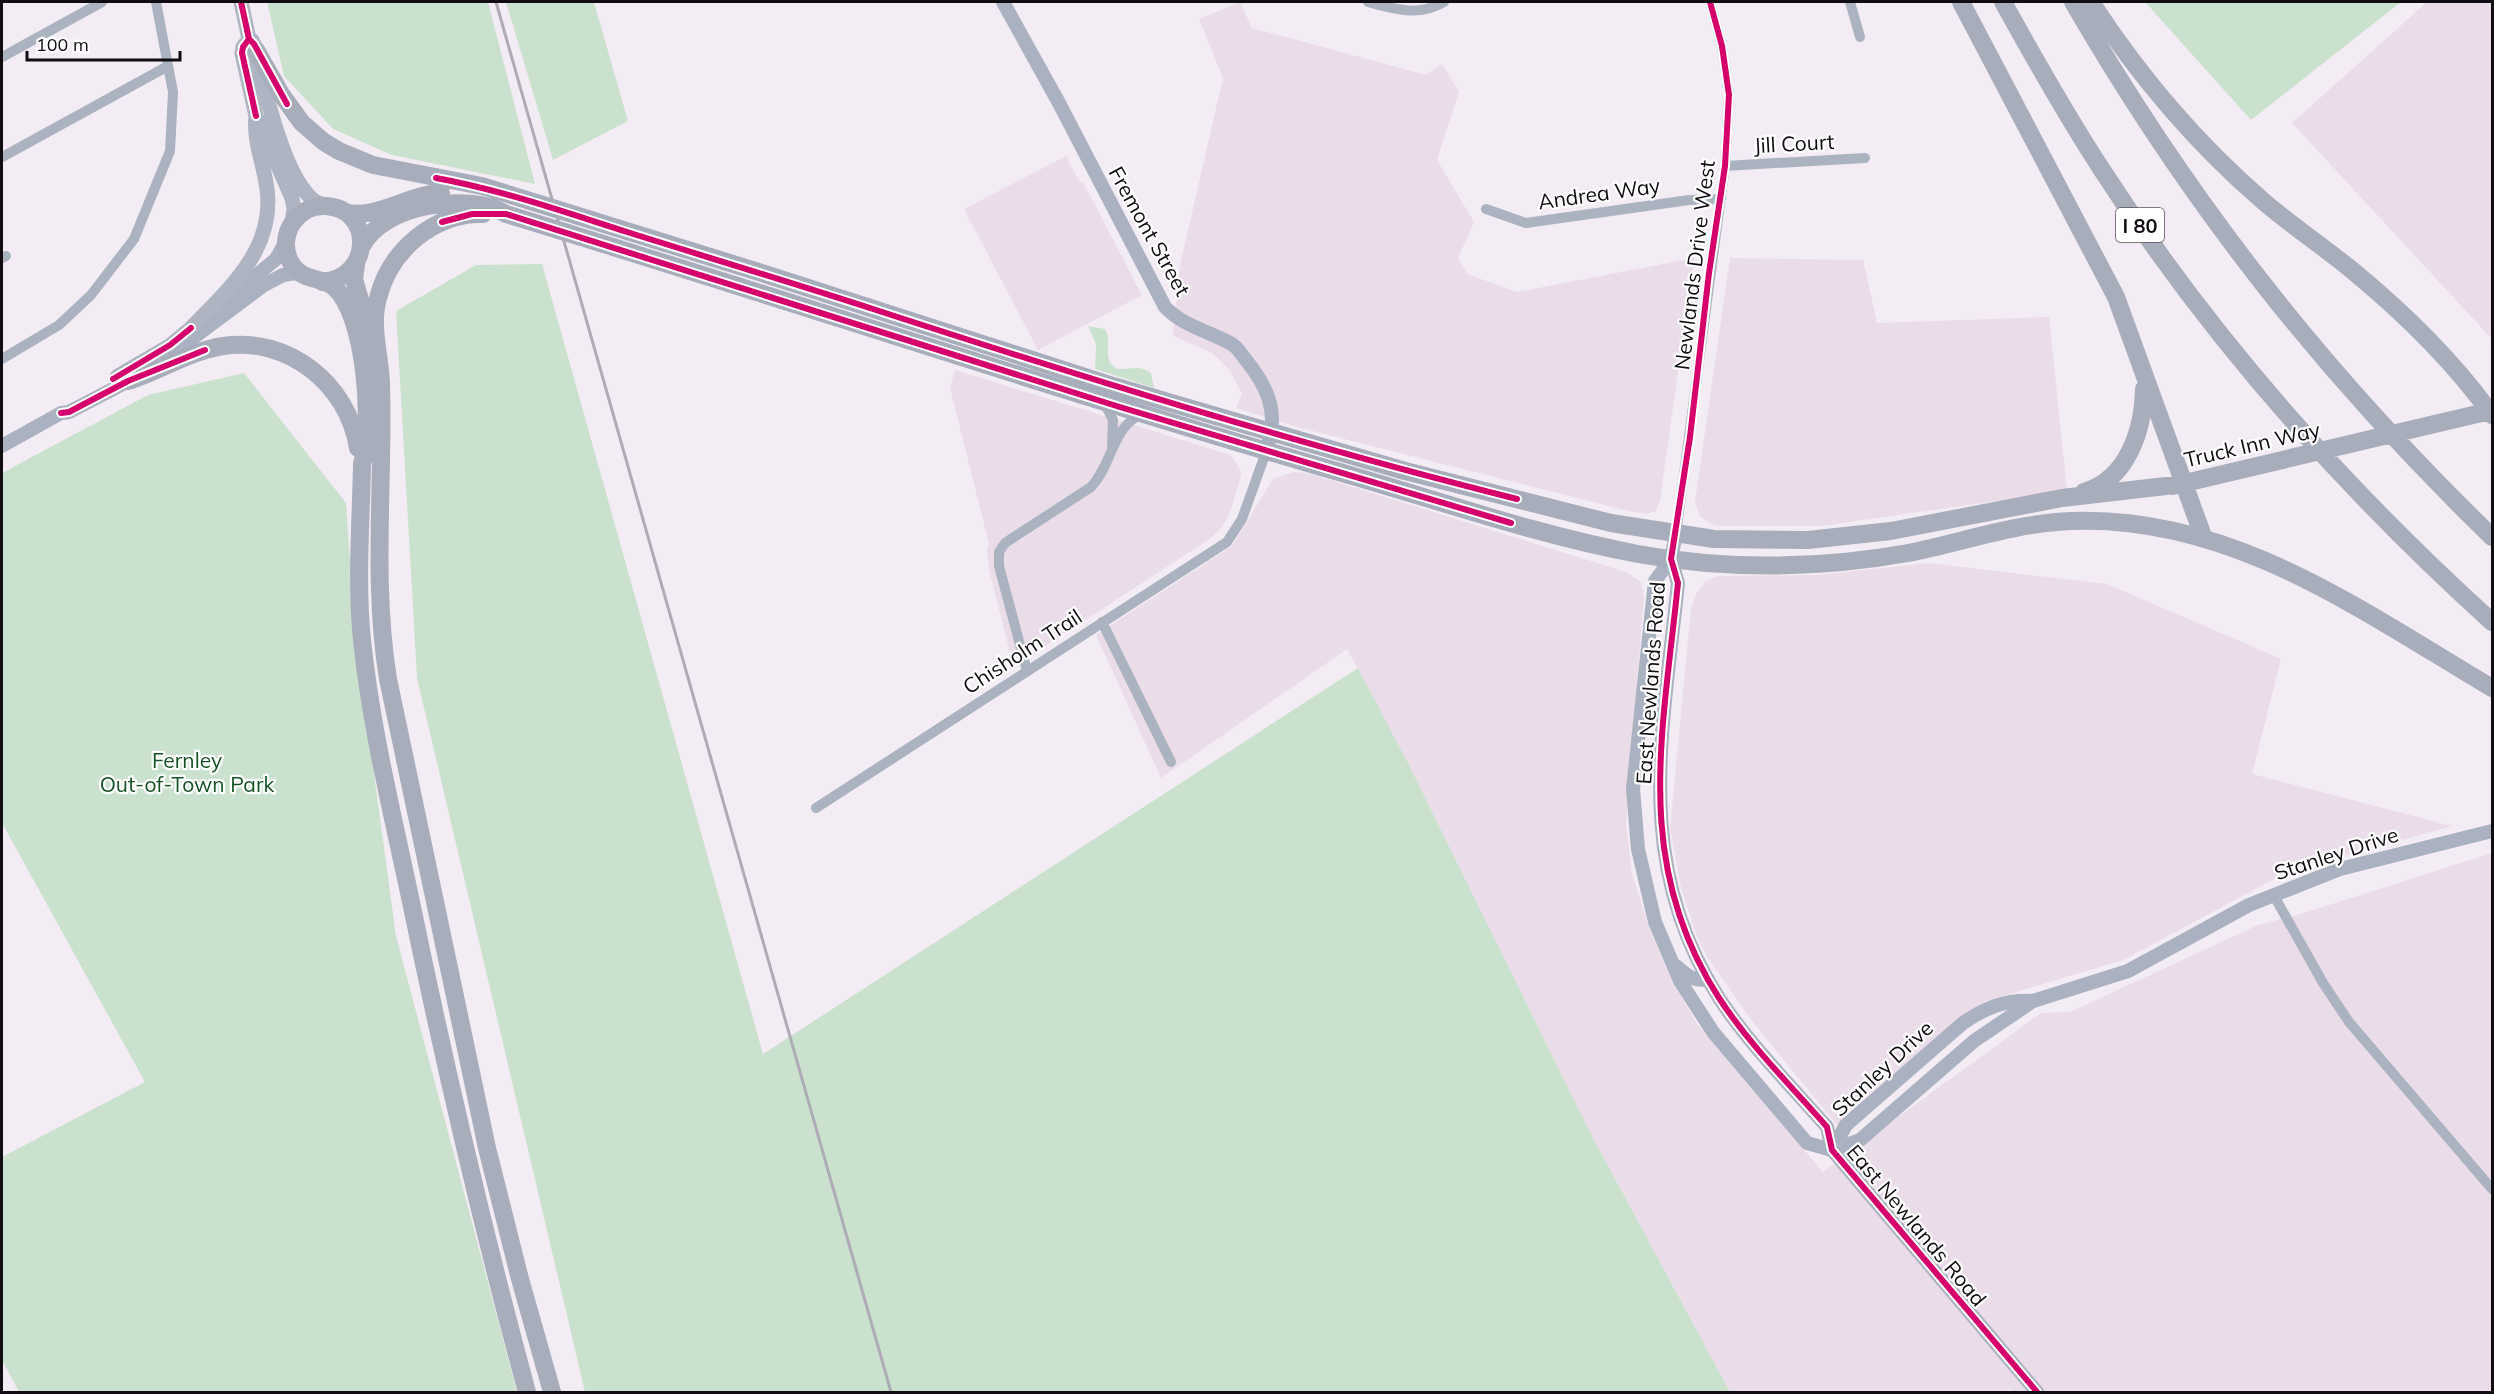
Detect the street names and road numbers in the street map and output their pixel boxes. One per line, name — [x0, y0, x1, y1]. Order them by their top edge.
street label: Jill Court — [1753, 128, 1835, 158]
street label: Newlands Drive West — [1668, 159, 1720, 371]
street label: Fremont Street — [1104, 162, 1196, 300]
street label: Andrea Way — [1536, 172, 1662, 214]
road number: I 80 — [2116, 208, 2164, 242]
street label: Truck Inn Way — [2181, 416, 2323, 472]
street label: East Newlands Road — [1630, 581, 1670, 785]
street label: Chisholm Trail — [958, 603, 1086, 699]
street label: Stanley Drive — [2271, 821, 2401, 885]
street label: Stanley Drive — [1826, 1015, 1938, 1121]
street label: East Newlands Road — [1842, 1139, 1992, 1311]

